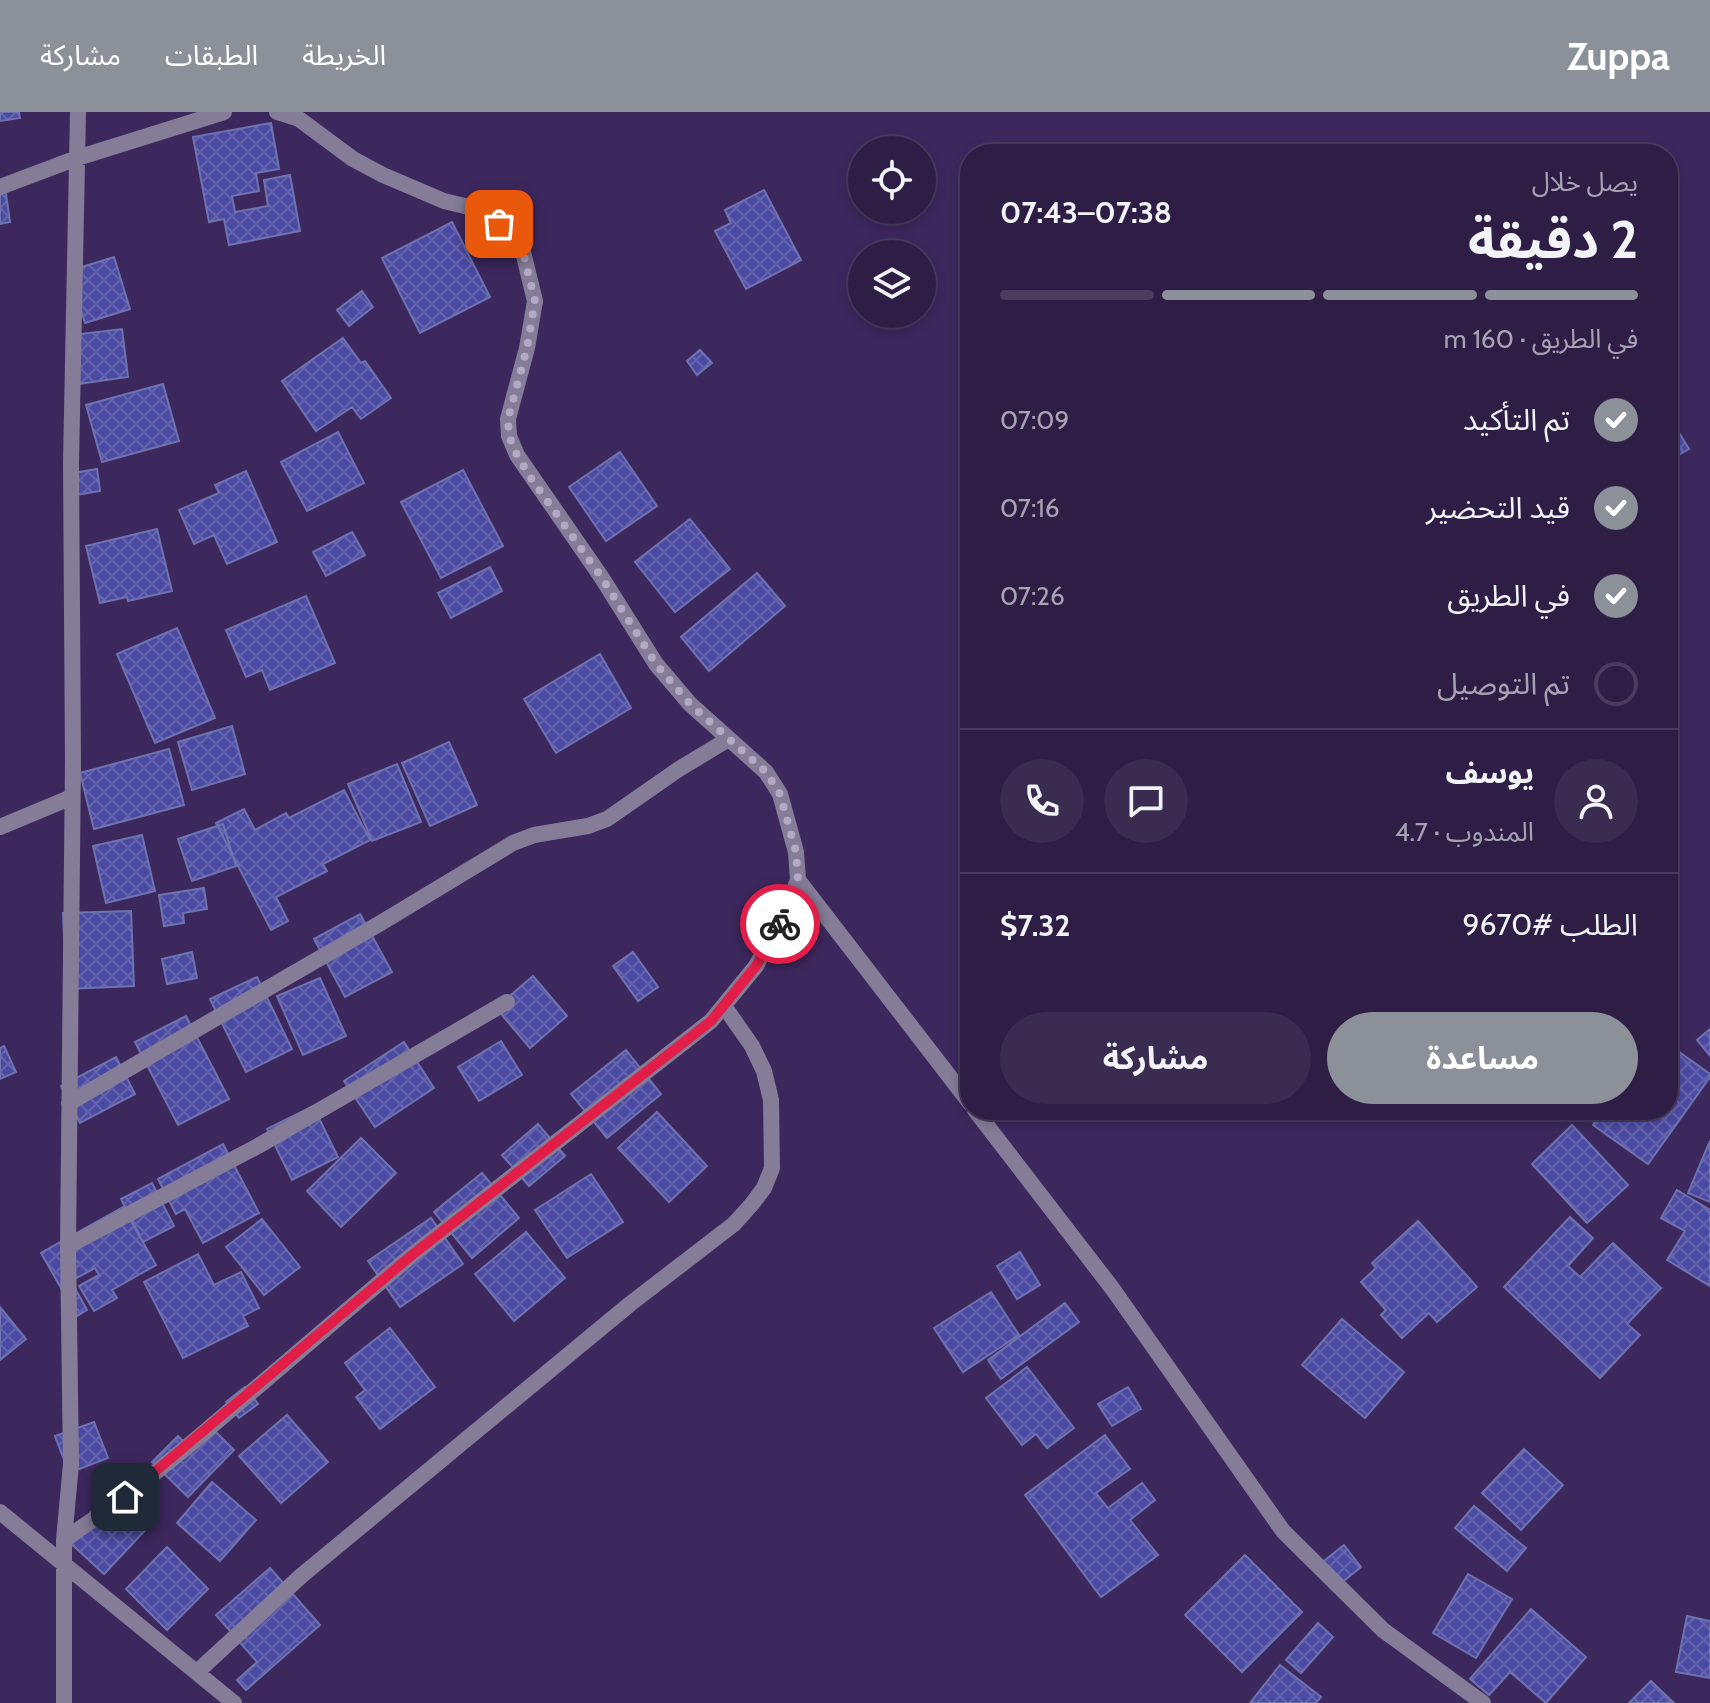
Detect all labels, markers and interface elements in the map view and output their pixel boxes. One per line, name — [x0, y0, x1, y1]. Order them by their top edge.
text: Zuppa — [1567, 33, 1670, 80]
text: مشاركة — [40, 38, 121, 72]
text: الطبقات — [165, 38, 258, 72]
text: الخريطة — [302, 38, 386, 72]
map controls — [848, 136, 936, 328]
button: locate — [848, 136, 936, 224]
text: يصل خلال — [1532, 166, 1638, 198]
pin — [465, 190, 533, 258]
text: 07:38–07:43 — [1000, 194, 1172, 231]
icon: bag — [477, 202, 521, 246]
text: 2 دقيقة — [1468, 208, 1638, 271]
button: layers — [848, 240, 936, 328]
text: في الطريق · 160 m — [1444, 323, 1638, 355]
icon: check — [1594, 398, 1638, 442]
text: تم التأكيد — [1463, 401, 1570, 438]
text: 07:09 — [1000, 404, 1069, 436]
icon: check — [1594, 486, 1638, 530]
text: قيد التحضير — [1426, 489, 1570, 526]
text: 07:16 — [1000, 492, 1060, 524]
icon: check — [1594, 574, 1638, 618]
text: في الطريق — [1447, 577, 1570, 614]
text: 07:26 — [1000, 580, 1065, 612]
text: تم التوصيل — [1437, 665, 1570, 702]
text: يوسف — [1446, 754, 1534, 791]
button: phone — [1000, 759, 1084, 843]
button: chat — [1104, 759, 1188, 843]
button: person — [1554, 759, 1638, 843]
text: المندوب · 4.7 — [1395, 816, 1534, 848]
courier — [740, 884, 820, 964]
icon: bike — [758, 902, 802, 946]
text: الطلب #9670 — [1462, 906, 1638, 943]
text: $7.32 — [1000, 907, 1070, 944]
button: مشاركة — [1000, 1012, 1311, 1104]
button: مساعدة — [1327, 1012, 1638, 1104]
pin — [91, 1463, 159, 1531]
icon: home — [103, 1475, 147, 1519]

